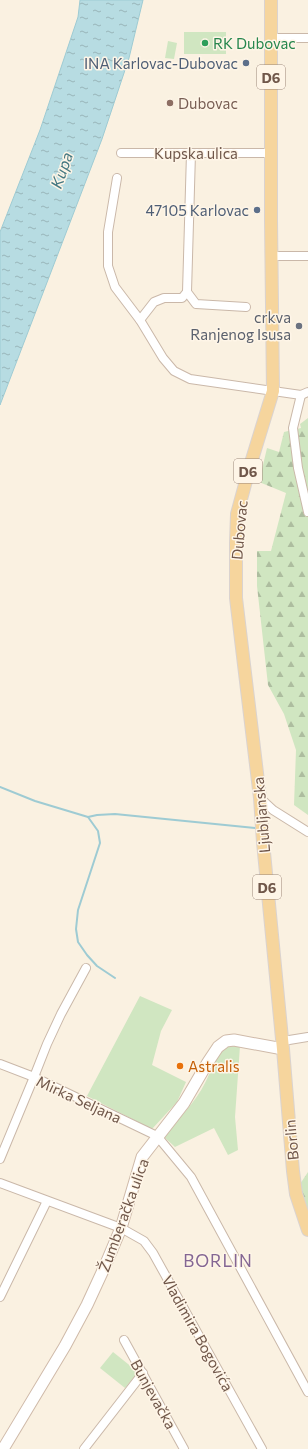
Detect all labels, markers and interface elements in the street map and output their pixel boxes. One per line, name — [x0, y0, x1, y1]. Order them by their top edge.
place label: RK Dubovac — [213, 34, 296, 52]
marker: RK Dubovac — [200, 38, 210, 48]
place label: INA Karlovac-Dubovac — [84, 54, 238, 72]
marker: INA Karlovac-Dubovac — [241, 58, 251, 68]
road number: D6 — [257, 65, 285, 89]
place label: Dubovac — [178, 94, 238, 112]
marker: Dubovac — [165, 98, 175, 108]
street label: Kupska ulica — [154, 144, 238, 162]
water label: Kupa — [46, 149, 76, 191]
place label: 47105 Karlovac — [145, 201, 249, 219]
marker: 47105 Karlovac — [252, 205, 262, 215]
place label: crkva Ranjenog Isusa — [190, 308, 291, 343]
marker: crkva Ranjenog Isusa — [294, 321, 304, 331]
road number: D6 — [234, 459, 262, 483]
street label: Dubovac — [227, 499, 251, 561]
street label: Ljubljanska — [249, 776, 273, 854]
road number: D6 — [253, 875, 281, 899]
place label: Astralis — [188, 1057, 240, 1075]
marker: Astralis — [175, 1061, 185, 1071]
street label: Mirka Seljana — [34, 1071, 124, 1127]
street label: Borlin — [280, 1119, 302, 1161]
street label: Žumberačka ulica — [93, 1155, 152, 1274]
district label: BORLIN — [183, 1250, 253, 1271]
street label: Vladimira Bogovića — [159, 1272, 237, 1394]
street label: Bunjevačka — [127, 1356, 181, 1432]

